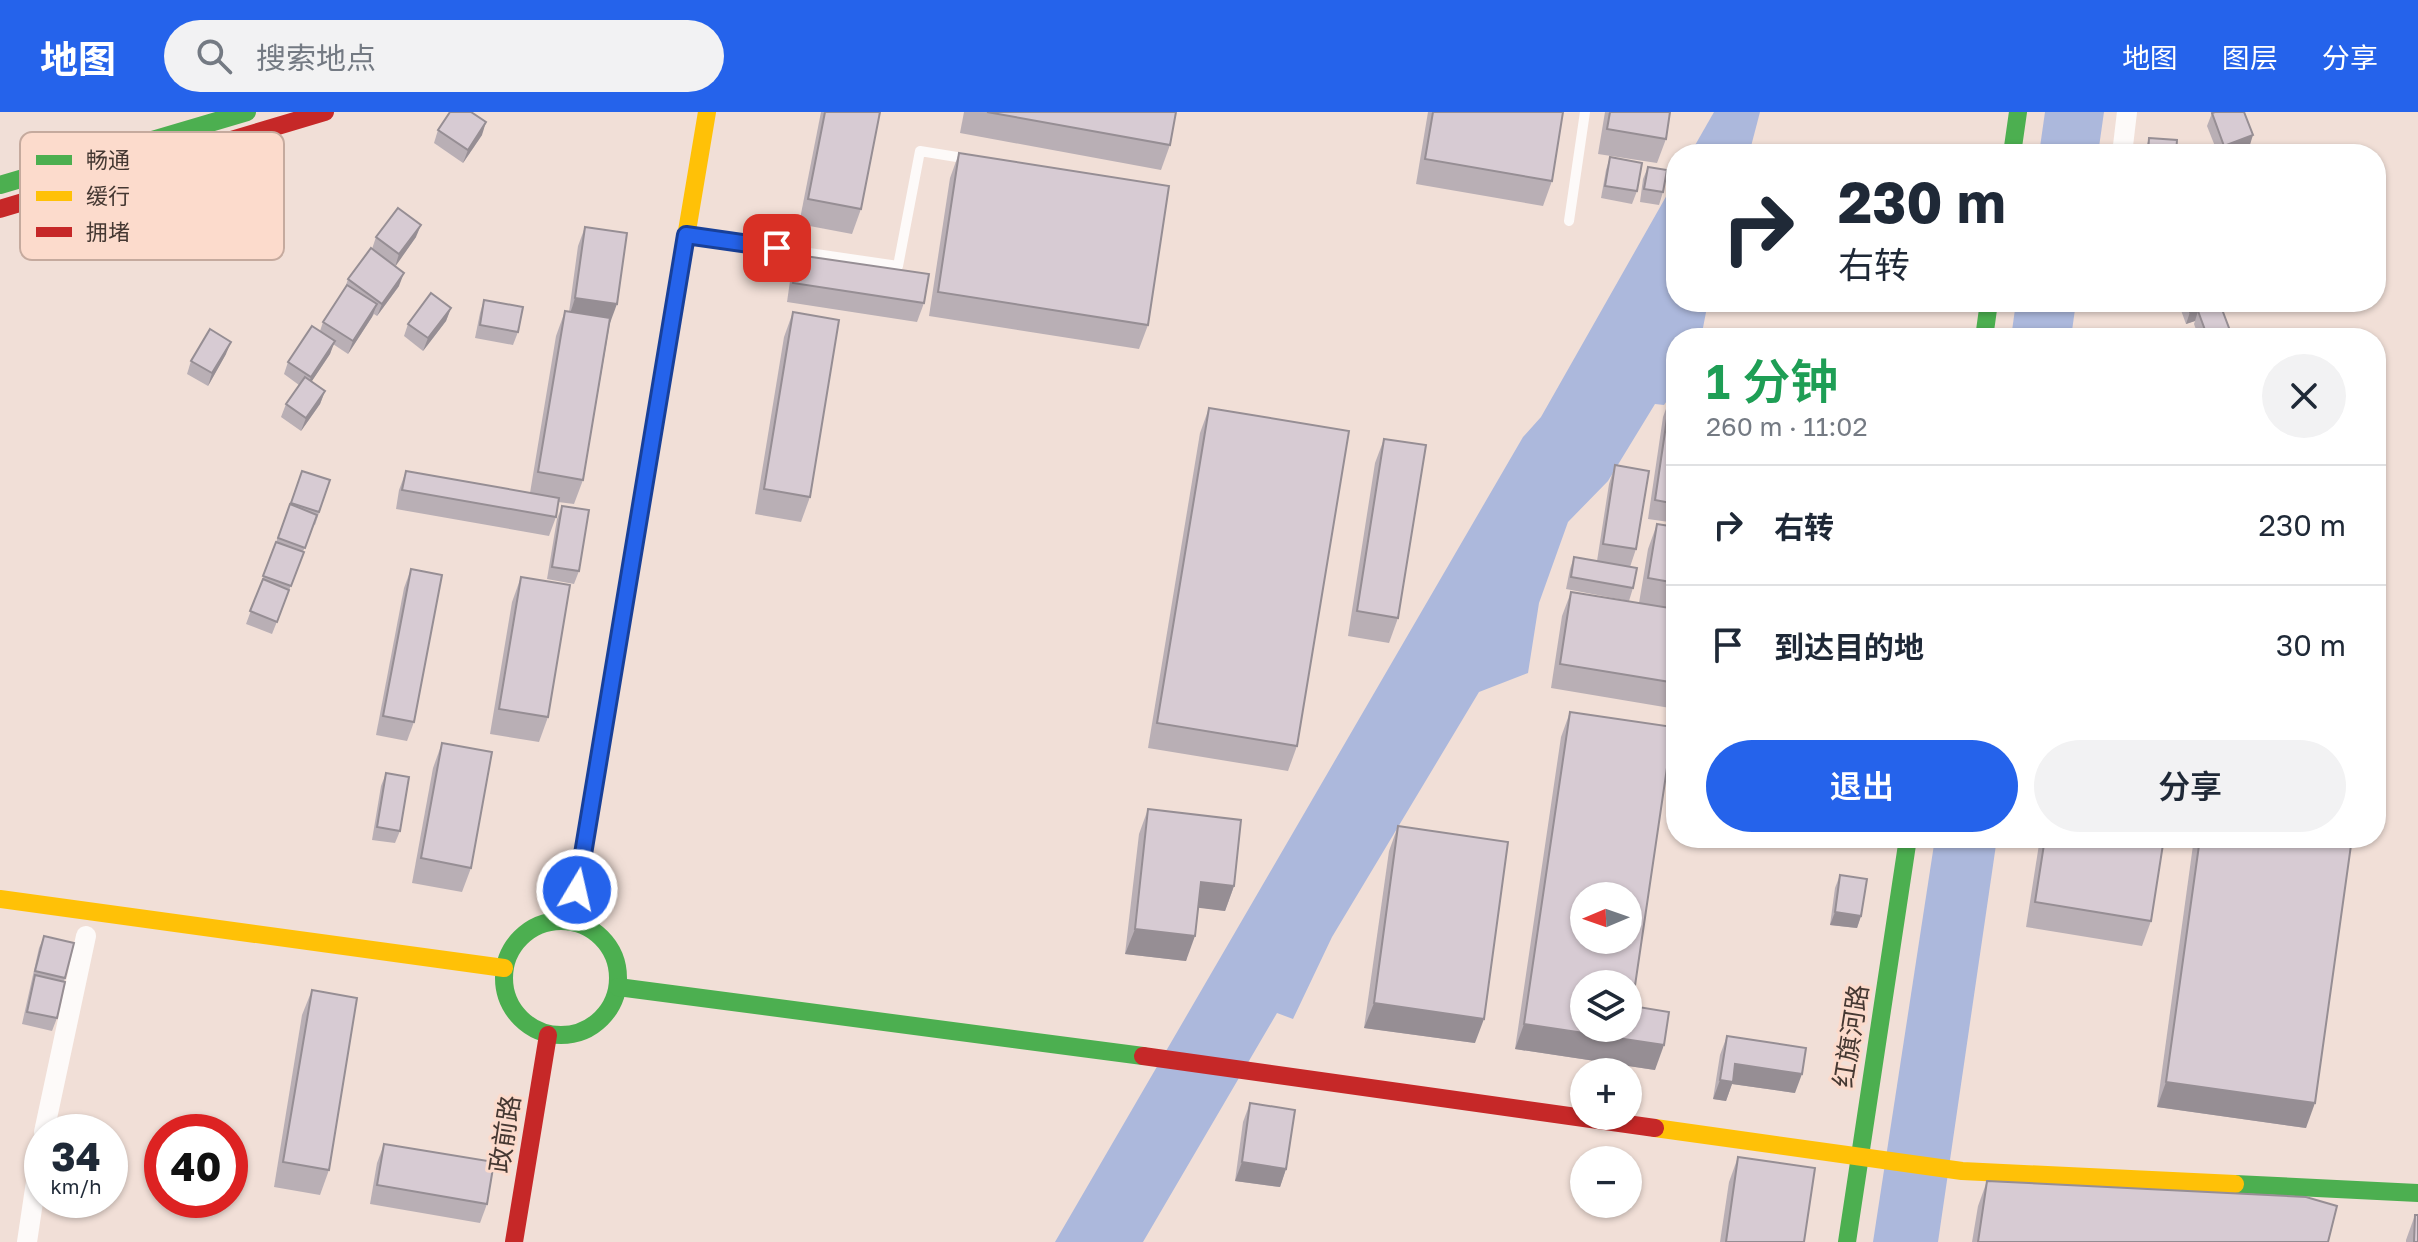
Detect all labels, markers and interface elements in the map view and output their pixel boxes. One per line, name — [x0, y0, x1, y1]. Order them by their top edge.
search box — [164, 20, 724, 92]
icon: search — [192, 34, 236, 78]
text: 地图 — [40, 36, 116, 81]
text: 搜索地点 — [256, 40, 376, 76]
text: 地图 — [2122, 41, 2178, 74]
text: 图层 — [2222, 41, 2278, 74]
text: 分享 — [2322, 41, 2378, 74]
legend — [20, 132, 284, 260]
text: 畅通 — [86, 146, 130, 173]
text: 230 m — [1838, 168, 2006, 235]
icon: right — [1706, 176, 1810, 280]
text: 缓行 — [86, 182, 130, 209]
pin — [743, 214, 811, 282]
text: 拥堵 — [86, 218, 130, 245]
icon: arrive — [755, 226, 799, 270]
text: 右转 — [1838, 243, 1910, 286]
text: 1 分钟 — [1706, 352, 1838, 410]
button: close — [2262, 354, 2346, 438]
text: 260 m · 11:02 — [1706, 411, 1867, 442]
icon: right — [1706, 503, 1750, 547]
text: 230 m — [2258, 507, 2346, 543]
text: 右转 — [1774, 509, 1834, 545]
icon: arrive — [1706, 623, 1750, 667]
text: 30 m — [2276, 627, 2346, 663]
text: 到达目的地 — [1774, 629, 1924, 665]
button: 退出 — [1706, 740, 2018, 832]
button: 分享 — [2034, 740, 2346, 832]
position arrow — [535, 848, 619, 932]
north arrow — [1570, 882, 1642, 954]
map controls — [1570, 882, 1642, 1218]
button: layers — [1570, 970, 1642, 1042]
street label: 红旗河路 — [1827, 982, 1874, 1090]
button: + — [1570, 1058, 1642, 1130]
street label: 政前路 — [483, 1093, 526, 1175]
speed limit sign: 40 — [144, 1114, 248, 1218]
text: 34 — [51, 1132, 101, 1180]
button: − — [1570, 1146, 1642, 1218]
text: km/h — [51, 1174, 101, 1198]

